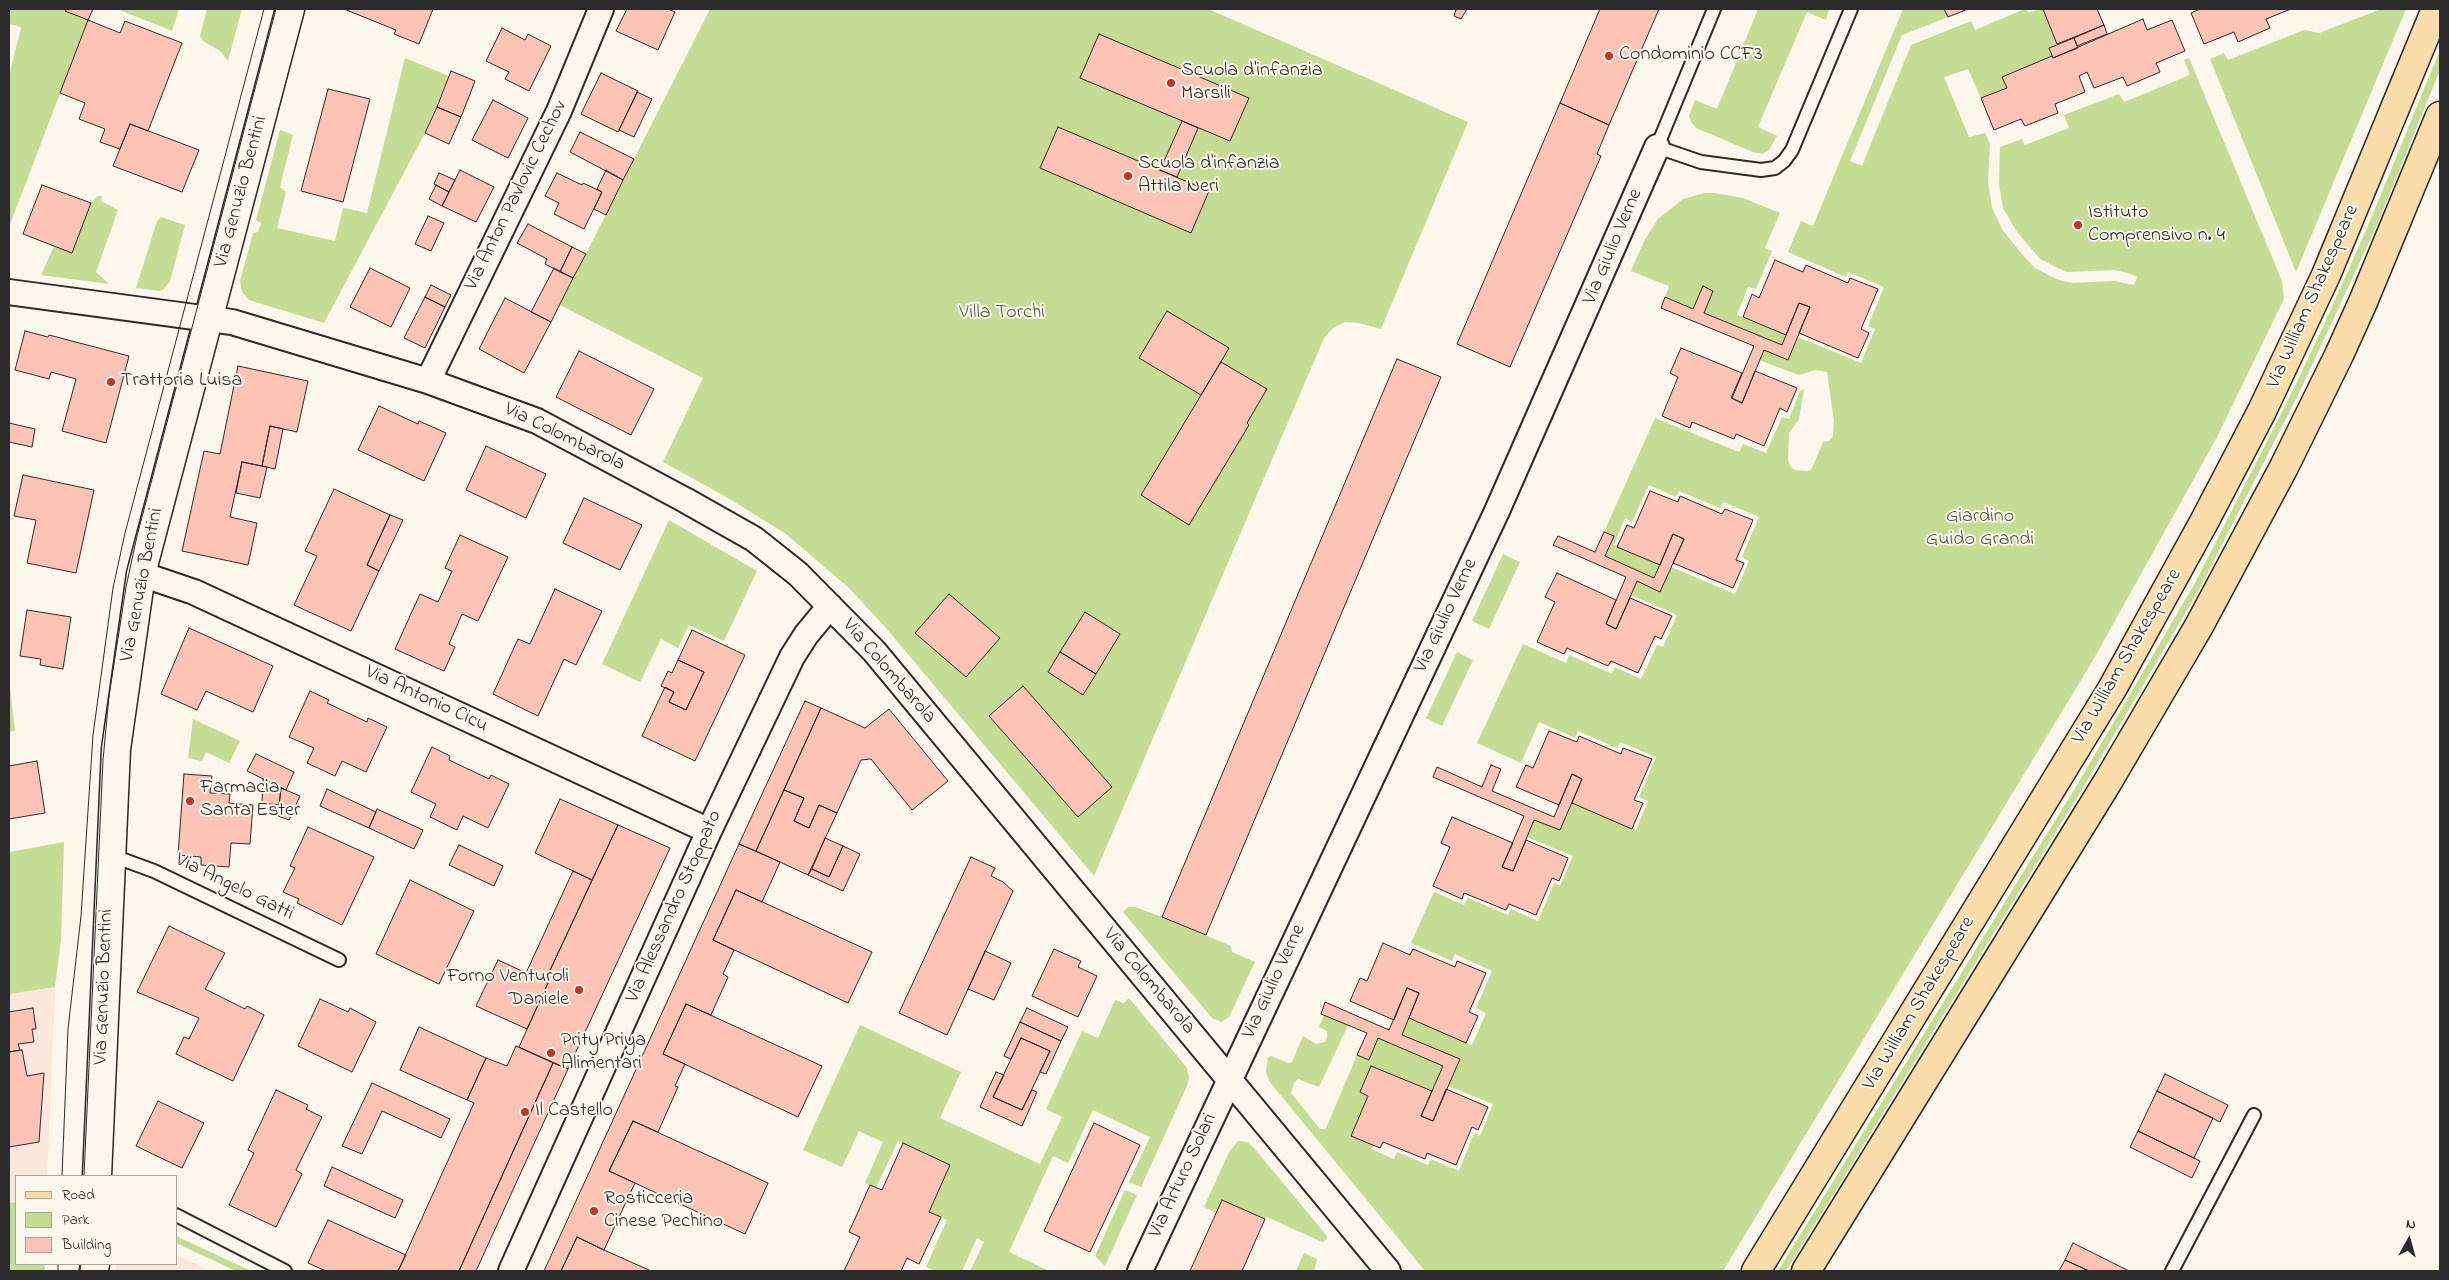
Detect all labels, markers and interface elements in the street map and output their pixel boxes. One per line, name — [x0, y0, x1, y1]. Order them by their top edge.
place label: Condominio CCF3 — [1619, 44, 1762, 68]
marker: Condominio CCF3 — [1603, 50, 1615, 62]
place label: Scuola d'infanzia Marsili — [1181, 60, 1323, 107]
marker: Scuola d'infanzia Marsili — [1165, 77, 1177, 89]
street label: Via Anton Pavlovic Cechov — [461, 97, 573, 295]
street label: Via Genuzio Bentini — [210, 114, 274, 270]
place label: Scuola d'infanzia Attila Neri — [1138, 153, 1280, 200]
marker: Scuola d'infanzia Attila Neri — [1122, 170, 1134, 182]
street label: Via Giulio Verne — [1579, 186, 1649, 308]
place label: Istituto Comprensivo n. 4 — [2088, 202, 2225, 249]
street label: Via William Shakespeare — [2263, 202, 2365, 392]
marker: Istituto Comprensivo n. 4 — [2072, 219, 2084, 231]
park label: Villa Torchi — [959, 302, 1045, 326]
place label: Trattoria Luisa — [121, 370, 242, 394]
marker: Trattoria Luisa — [105, 376, 117, 388]
street label: Via Colombarola — [500, 398, 628, 478]
street label: Via Genuzio Bentini — [116, 506, 170, 664]
park label: Giardino Guido Grandi — [1926, 506, 2034, 553]
street label: Via Giulio Verne — [1410, 555, 1484, 677]
street label: Via William Shakespeare — [2068, 565, 2188, 749]
street label: Via Colombarola — [836, 615, 940, 729]
street label: Via Antonio Cicu — [361, 661, 491, 739]
place label: Farmacia Santa Ester — [200, 777, 300, 824]
marker: Farmacia Santa Ester — [184, 795, 196, 807]
street label: Via Alessandro Stoppato — [622, 807, 728, 1007]
street label: Via Angelo Gatti — [171, 849, 297, 927]
street label: Via Genuzio Bentini — [90, 909, 120, 1065]
street label: Via William Shakespeare — [1859, 913, 1981, 1095]
street label: Via Giulio Verne — [1238, 921, 1312, 1043]
street label: Via Colombarola — [1097, 924, 1199, 1040]
place label: Forno Venturoli Daniele — [447, 966, 569, 1013]
marker: Forno Venturoli Daniele — [573, 984, 585, 996]
place label: Prity Priya Alimentari — [561, 1030, 646, 1077]
marker: Prity Priya Alimentari — [545, 1047, 557, 1059]
place label: Il Castello — [535, 1100, 613, 1124]
marker: Il Castello — [519, 1106, 531, 1118]
street label: Via Arturo Solari — [1145, 1110, 1223, 1242]
legend — [15, 1175, 178, 1265]
text: Road — [62, 1184, 95, 1206]
place label: Rosticceria Cinese Pechino — [604, 1188, 723, 1235]
marker: Rosticceria Cinese Pechino — [588, 1205, 600, 1217]
text: Park — [62, 1209, 89, 1231]
text: N — [2405, 1214, 2417, 1236]
north arrow — [2384, 1215, 2434, 1265]
text: Building — [62, 1234, 111, 1256]

